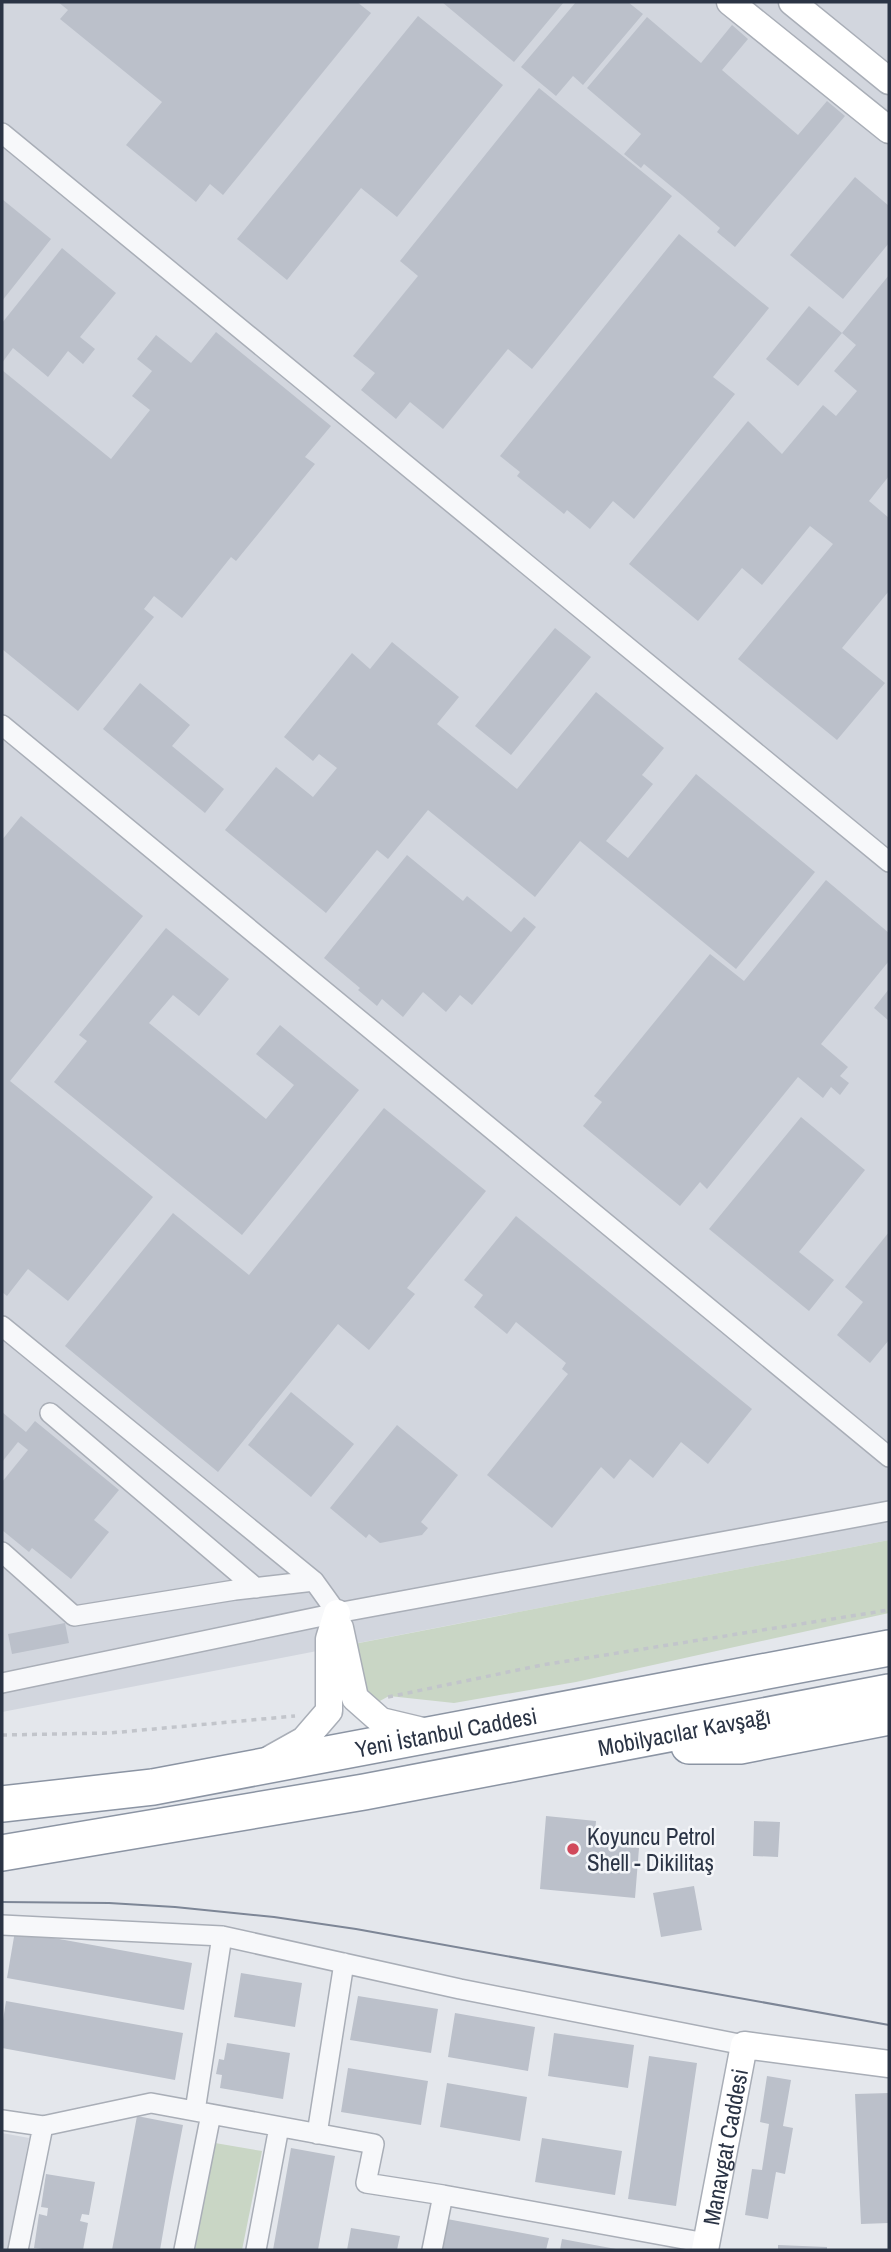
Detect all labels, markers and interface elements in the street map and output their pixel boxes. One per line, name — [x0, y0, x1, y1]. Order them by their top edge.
street label: Yeni İstanbul Caddesi — [352, 1699, 539, 1764]
street label: Mobilyacılar Kavşağı — [595, 1699, 773, 1763]
place label: Koyuncu Petrol Shell - Dikilitaş — [587, 1821, 715, 1878]
marker: Koyuncu Petrol Shell - Dikilitaş — [565, 1841, 581, 1857]
street label: Manavgat Caddesi — [695, 2066, 755, 2228]

